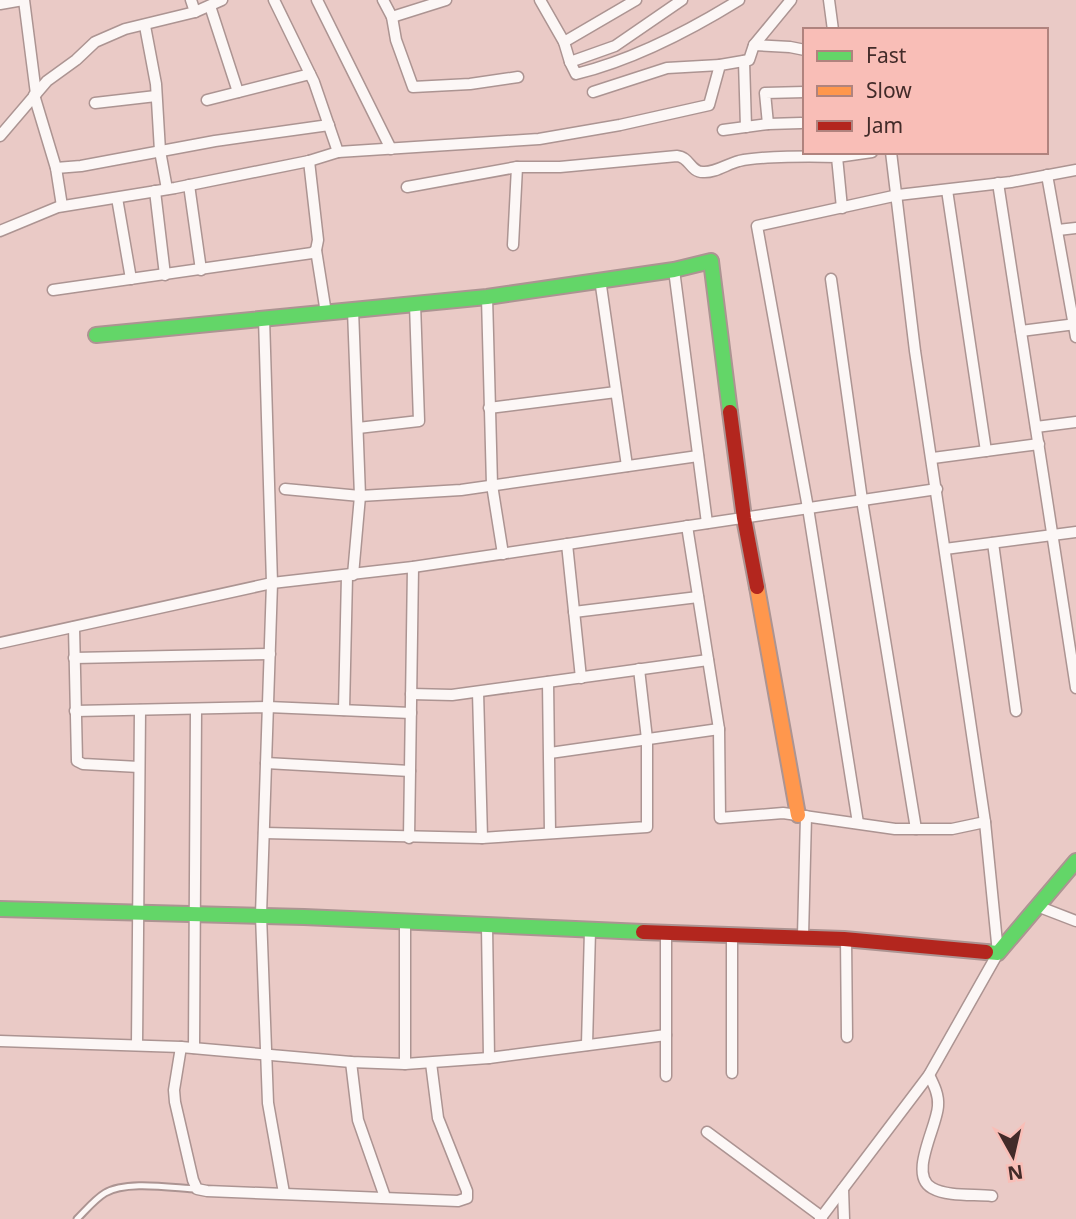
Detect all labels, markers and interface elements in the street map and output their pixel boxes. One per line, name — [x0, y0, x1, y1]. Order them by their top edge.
legend — [803, 28, 1048, 154]
text: Fast — [866, 41, 907, 69]
text: Slow — [866, 76, 912, 104]
text: Jam — [864, 111, 903, 139]
north arrow — [978, 1121, 1048, 1191]
text: N — [1006, 1159, 1025, 1187]

